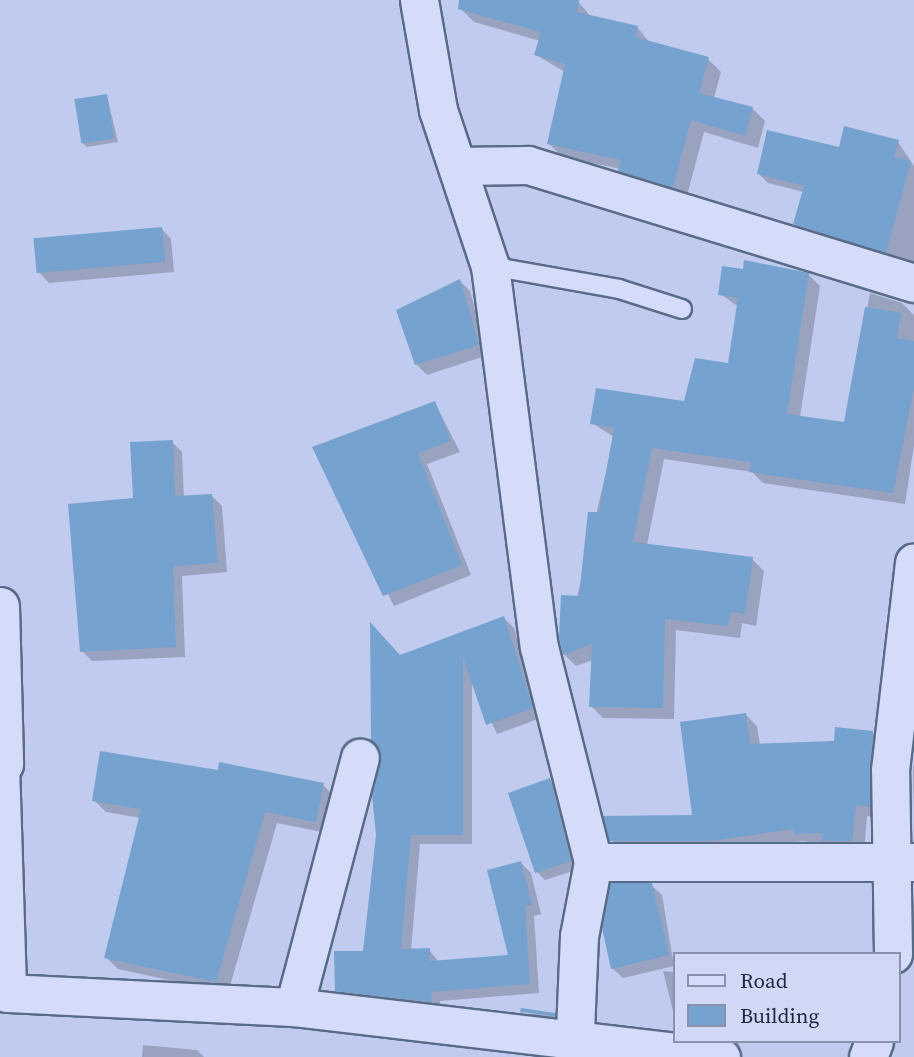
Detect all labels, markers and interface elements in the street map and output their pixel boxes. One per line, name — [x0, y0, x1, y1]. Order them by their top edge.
legend — [673, 952, 900, 1043]
text: Road — [740, 966, 788, 995]
text: Building — [740, 1001, 819, 1030]

